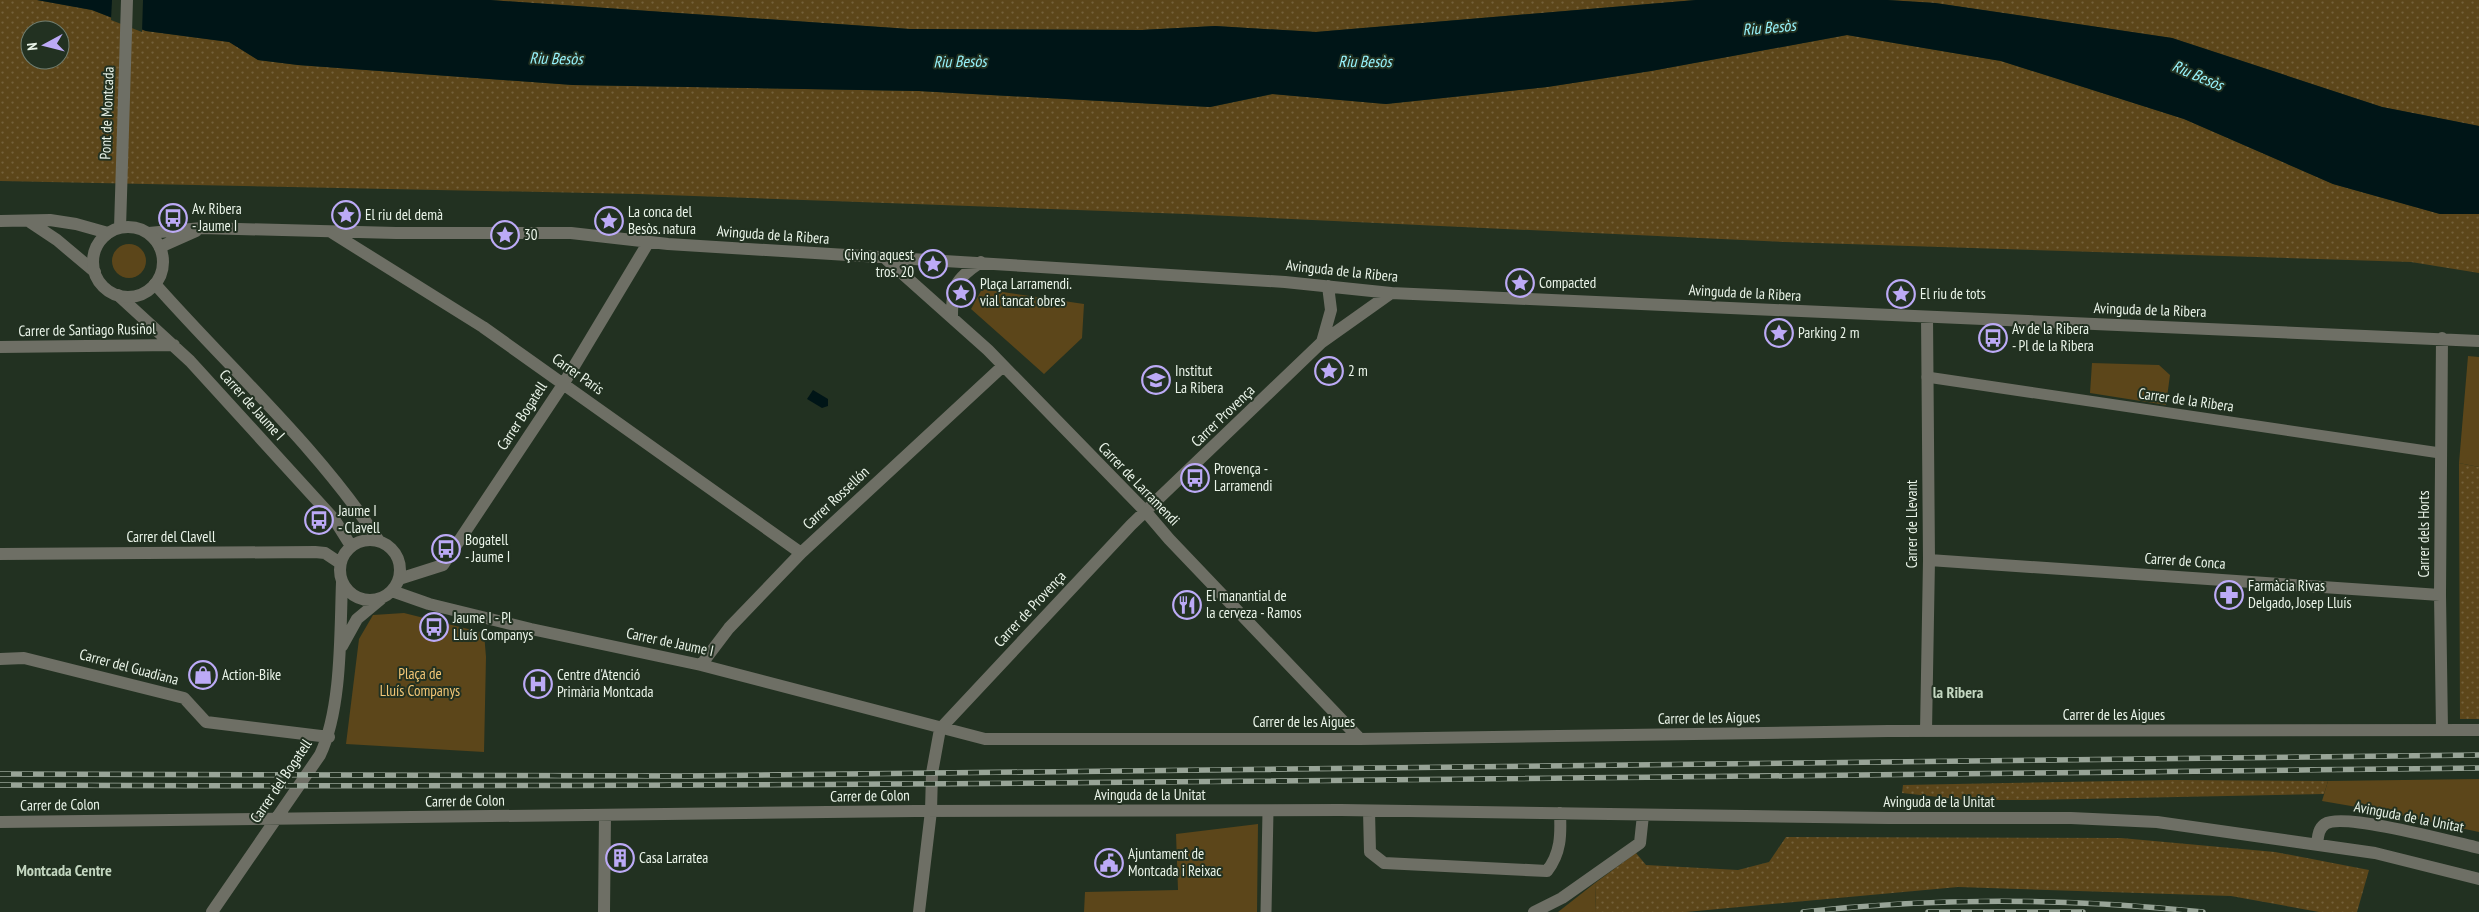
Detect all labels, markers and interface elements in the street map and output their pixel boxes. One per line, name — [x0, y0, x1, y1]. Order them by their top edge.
water label: Riu Besòs — [1742, 15, 1798, 39]
north arrow — [20, 20, 70, 70]
text: N — [23, 42, 41, 51]
water label: Riu Besòs — [529, 48, 584, 68]
water label: Riu Besòs — [933, 51, 988, 71]
water label: Riu Besòs — [1338, 51, 1393, 71]
water label: Riu Besòs — [2170, 55, 2228, 95]
street label: Pont de Montcada — [95, 66, 118, 160]
place label: Av. Ribera - Jaume I — [192, 199, 242, 235]
place icon: El riu del demà — [331, 200, 361, 230]
place label: La conca del Besòs. natura — [628, 202, 696, 238]
bus stop icon: Av. Ribera - Jaume I — [158, 203, 188, 233]
place label: El riu del demà — [365, 205, 443, 224]
place icon: La conca del Besòs. natura — [594, 206, 624, 236]
place icon: 30 — [490, 220, 520, 250]
street label: Avinguda de la Ribera — [716, 221, 830, 248]
place label: 30 — [524, 225, 538, 244]
place label: Çiving aquest tros. 20 — [844, 245, 914, 281]
place icon: Çiving aquest tros. 20 — [918, 249, 948, 279]
street label: Avinguda de la Ribera — [1285, 255, 1399, 286]
place icon: Compacted — [1505, 268, 1535, 298]
place label: Compacted — [1539, 273, 1596, 292]
place label: Plaça Larramendi. vial tancat obres — [980, 274, 1072, 310]
place icon: Plaça Larramendi. vial tancat obres — [946, 278, 976, 308]
place icon: El riu de tots — [1886, 279, 1916, 309]
street label: Avinguda de la Ribera — [1688, 280, 1802, 305]
place label: El riu de tots — [1920, 284, 1986, 303]
street label: Avinguda de la Ribera — [2093, 298, 2207, 321]
place icon: Parking 2 m — [1764, 318, 1794, 348]
street label: Carrer de Santiago Rusiñol — [18, 319, 156, 340]
place label: Av de la Ribera - Pl de la Ribera — [2012, 319, 2094, 355]
place label: Parking 2 m — [1798, 323, 1860, 342]
bus stop icon: Av de la Ribera - Pl de la Ribera — [1978, 323, 2008, 353]
street label: Carrer Paris — [549, 349, 608, 398]
place icon: 2 m — [1314, 356, 1344, 386]
place label: Institut La Ribera — [1175, 361, 1223, 397]
place label: 2 m — [1348, 361, 1368, 380]
street label: Carrer de Jaume I — [216, 365, 289, 444]
school or university icon: Institut La Ribera — [1141, 365, 1171, 395]
street label: Carrer Bogatell — [492, 378, 551, 453]
street label: Carrer Provença — [1187, 381, 1258, 451]
street label: Carrer de la Ribera — [2137, 383, 2235, 416]
street label: Carrer de Larramendi — [1095, 438, 1184, 529]
place label: Provença - Larramendi — [1214, 459, 1273, 495]
street label: Carrer Rossellón — [799, 462, 873, 533]
bus stop icon: Provença - Larramendi — [1180, 463, 1210, 493]
street label: Carrer de Llevant — [1902, 480, 1921, 568]
street label: Carrer dels Horts — [2414, 490, 2433, 578]
place label: Jaume I - Clavell — [337, 501, 380, 537]
bus stop icon: Jaume I - Clavell — [304, 505, 334, 535]
street label: Carrer del Clavell — [126, 527, 216, 546]
place label: Bogatell - Jaume I — [465, 530, 510, 566]
bus stop icon: Bogatell - Jaume I — [431, 534, 461, 564]
street label: Carrer de Conca — [2144, 548, 2226, 573]
street label: Carrer de Provença — [990, 567, 1070, 651]
place label: Farmàcia Rivas Delgado, Josep Lluís — [2248, 576, 2352, 612]
pharmacy icon: Farmàcia Rivas Delgado, Josep Lluís — [2214, 580, 2244, 610]
place label: El manantial de la cerveza - Ramos — [1206, 586, 1301, 622]
restaurant icon: El manantial de la cerveza - Ramos — [1172, 590, 1202, 620]
place label: Jaume I - Pl Lluís Companys — [452, 608, 533, 644]
bus stop icon: Jaume I - Pl Lluís Companys — [419, 612, 449, 642]
street label: Carrer de Jaume I — [625, 623, 716, 660]
street label: Carrer del Guadiana — [77, 644, 181, 689]
shop icon: Action-Bike — [188, 660, 218, 690]
park label: Plaça de Lluís Companys — [380, 664, 460, 700]
place label: Action-Bike — [222, 665, 281, 684]
place label: Centre d'Atenció Primària Montcada — [557, 665, 654, 701]
hospital icon: Centre d'Atenció Primària Montcada — [523, 669, 553, 699]
district label: la Ribera — [1933, 682, 1984, 702]
street label: Carrer de les Aigues — [2063, 705, 2165, 724]
street label: Carrer de les Aigues — [1658, 707, 1760, 728]
street label: Carrer de les Aigues — [1253, 712, 1355, 731]
street label: Carrer del Bogatell — [246, 735, 316, 826]
street label: Carrer de Colon — [830, 785, 910, 806]
street label: Avinguda de la Unitat — [1094, 785, 1206, 804]
street label: Carrer de Colon — [425, 790, 505, 811]
street label: Avinguda de la Unitat — [1883, 792, 1995, 811]
street label: Carrer de Colon — [20, 794, 100, 815]
street label: Avinguda de la Unitat — [2353, 797, 2466, 836]
building icon: Casa Larratea — [605, 843, 635, 873]
place label: Ajuntament de Montcada i Reixac — [1128, 844, 1222, 880]
place label: Casa Larratea — [639, 848, 708, 867]
public building icon: Ajuntament de Montcada i Reixac — [1094, 848, 1124, 878]
district label: Montcada Centre — [16, 860, 112, 880]

